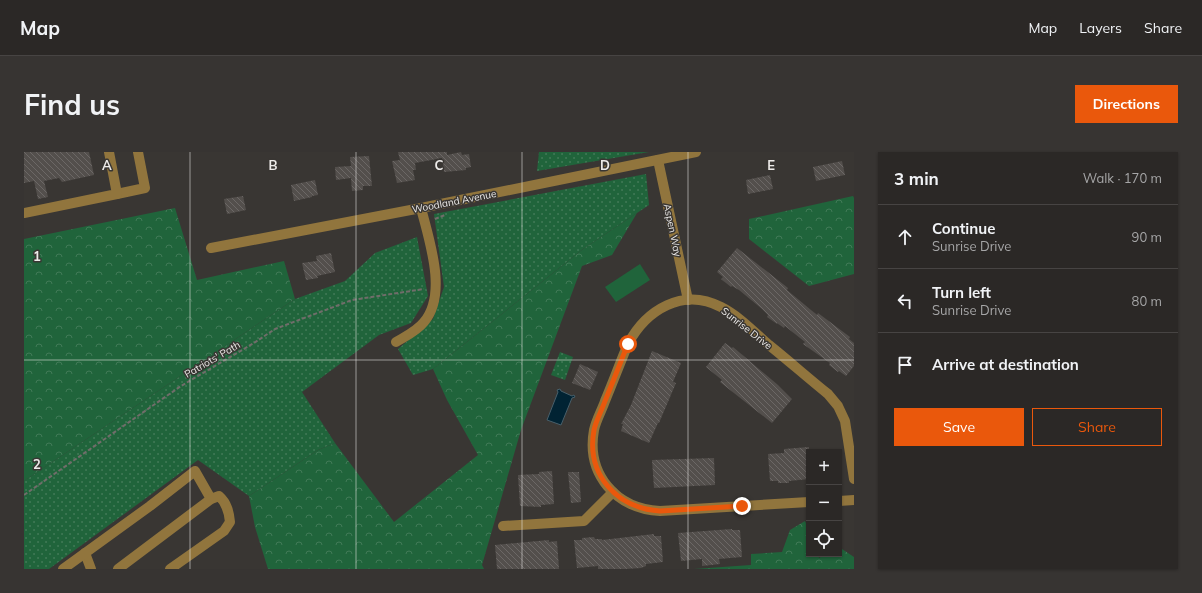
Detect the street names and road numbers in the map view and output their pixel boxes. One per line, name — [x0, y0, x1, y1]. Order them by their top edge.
street label: Woodland Avenue — [411, 187, 497, 216]
street label: Aspen Way — [661, 202, 685, 259]
street label: Sunrise Drive — [719, 304, 775, 352]
street label: Patriots' Path — [182, 338, 243, 381]

